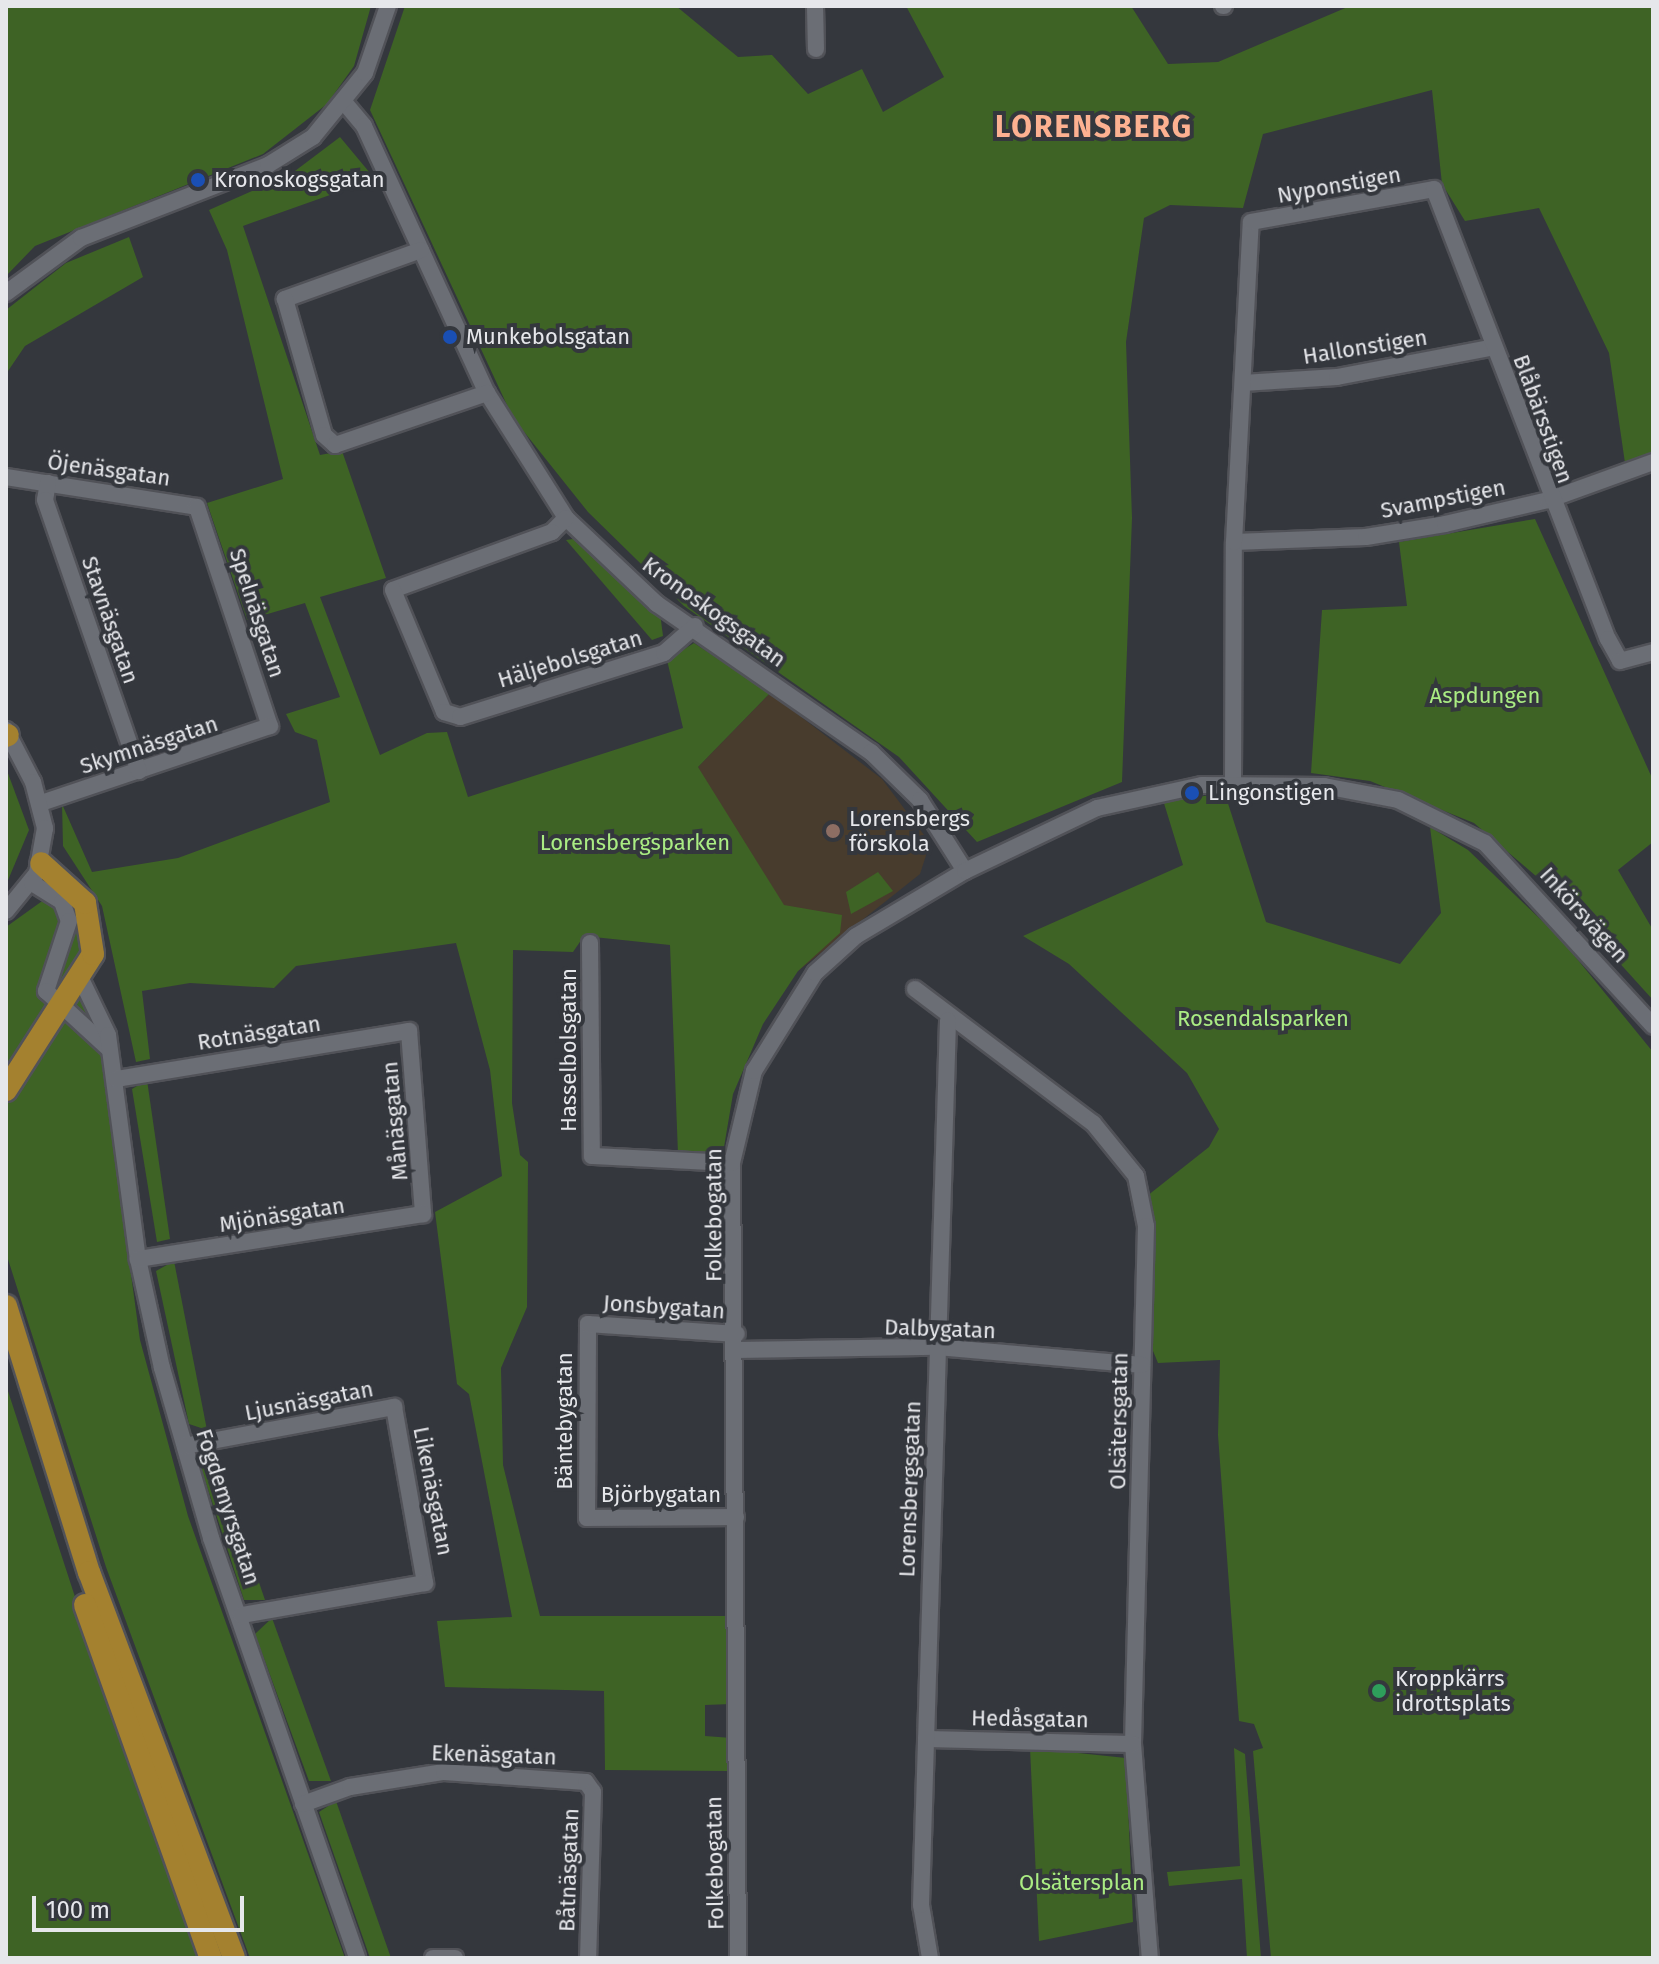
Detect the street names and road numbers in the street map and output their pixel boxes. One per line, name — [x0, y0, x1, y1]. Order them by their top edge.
street label: Nyponstigen — [1275, 161, 1403, 209]
street label: Hallonstigen — [1301, 324, 1429, 370]
street label: Blåbärsstigen — [1507, 351, 1579, 487]
street label: Öjenäsgatan — [46, 448, 172, 492]
street label: Svampstigen — [1378, 474, 1508, 524]
street label: Spelnäsgatan — [224, 545, 290, 681]
street label: Kronoskogsgatan — [637, 551, 791, 673]
street label: Stavnäsgatan — [76, 553, 144, 687]
street label: Häljebolsgatan — [495, 625, 645, 693]
street label: Skymnäsgatan — [77, 710, 221, 780]
street label: Inkörsvägen — [1534, 862, 1634, 968]
street label: Hasselbolsgatan — [556, 968, 582, 1132]
street label: Rotnäsgatan — [196, 1010, 322, 1056]
street label: Månäsgatan — [377, 1060, 413, 1182]
street label: Folkebogatan — [701, 1148, 727, 1282]
street label: Mjönäsgatan — [217, 1192, 347, 1238]
street label: Jonsbygatan — [602, 1290, 726, 1324]
street label: Dalbygatan — [884, 1314, 996, 1344]
street label: Bäntebygatan — [552, 1352, 578, 1490]
street label: Olsätersgatan — [1105, 1352, 1133, 1490]
street label: Ljusnäsgatan — [242, 1376, 376, 1426]
street label: Lorensbergsgatan — [894, 1400, 926, 1578]
street label: Likenäsgatan — [408, 1424, 458, 1558]
street label: Fogdemyrsgatan — [190, 1426, 266, 1588]
street label: Björbygatan — [601, 1482, 721, 1508]
street label: Hedåsgatan — [971, 1705, 1089, 1733]
street label: Ekenäsgatan — [431, 1740, 557, 1770]
street label: Folkebogatan — [701, 1796, 729, 1930]
street label: Båtnäsgatan — [554, 1808, 584, 1932]

